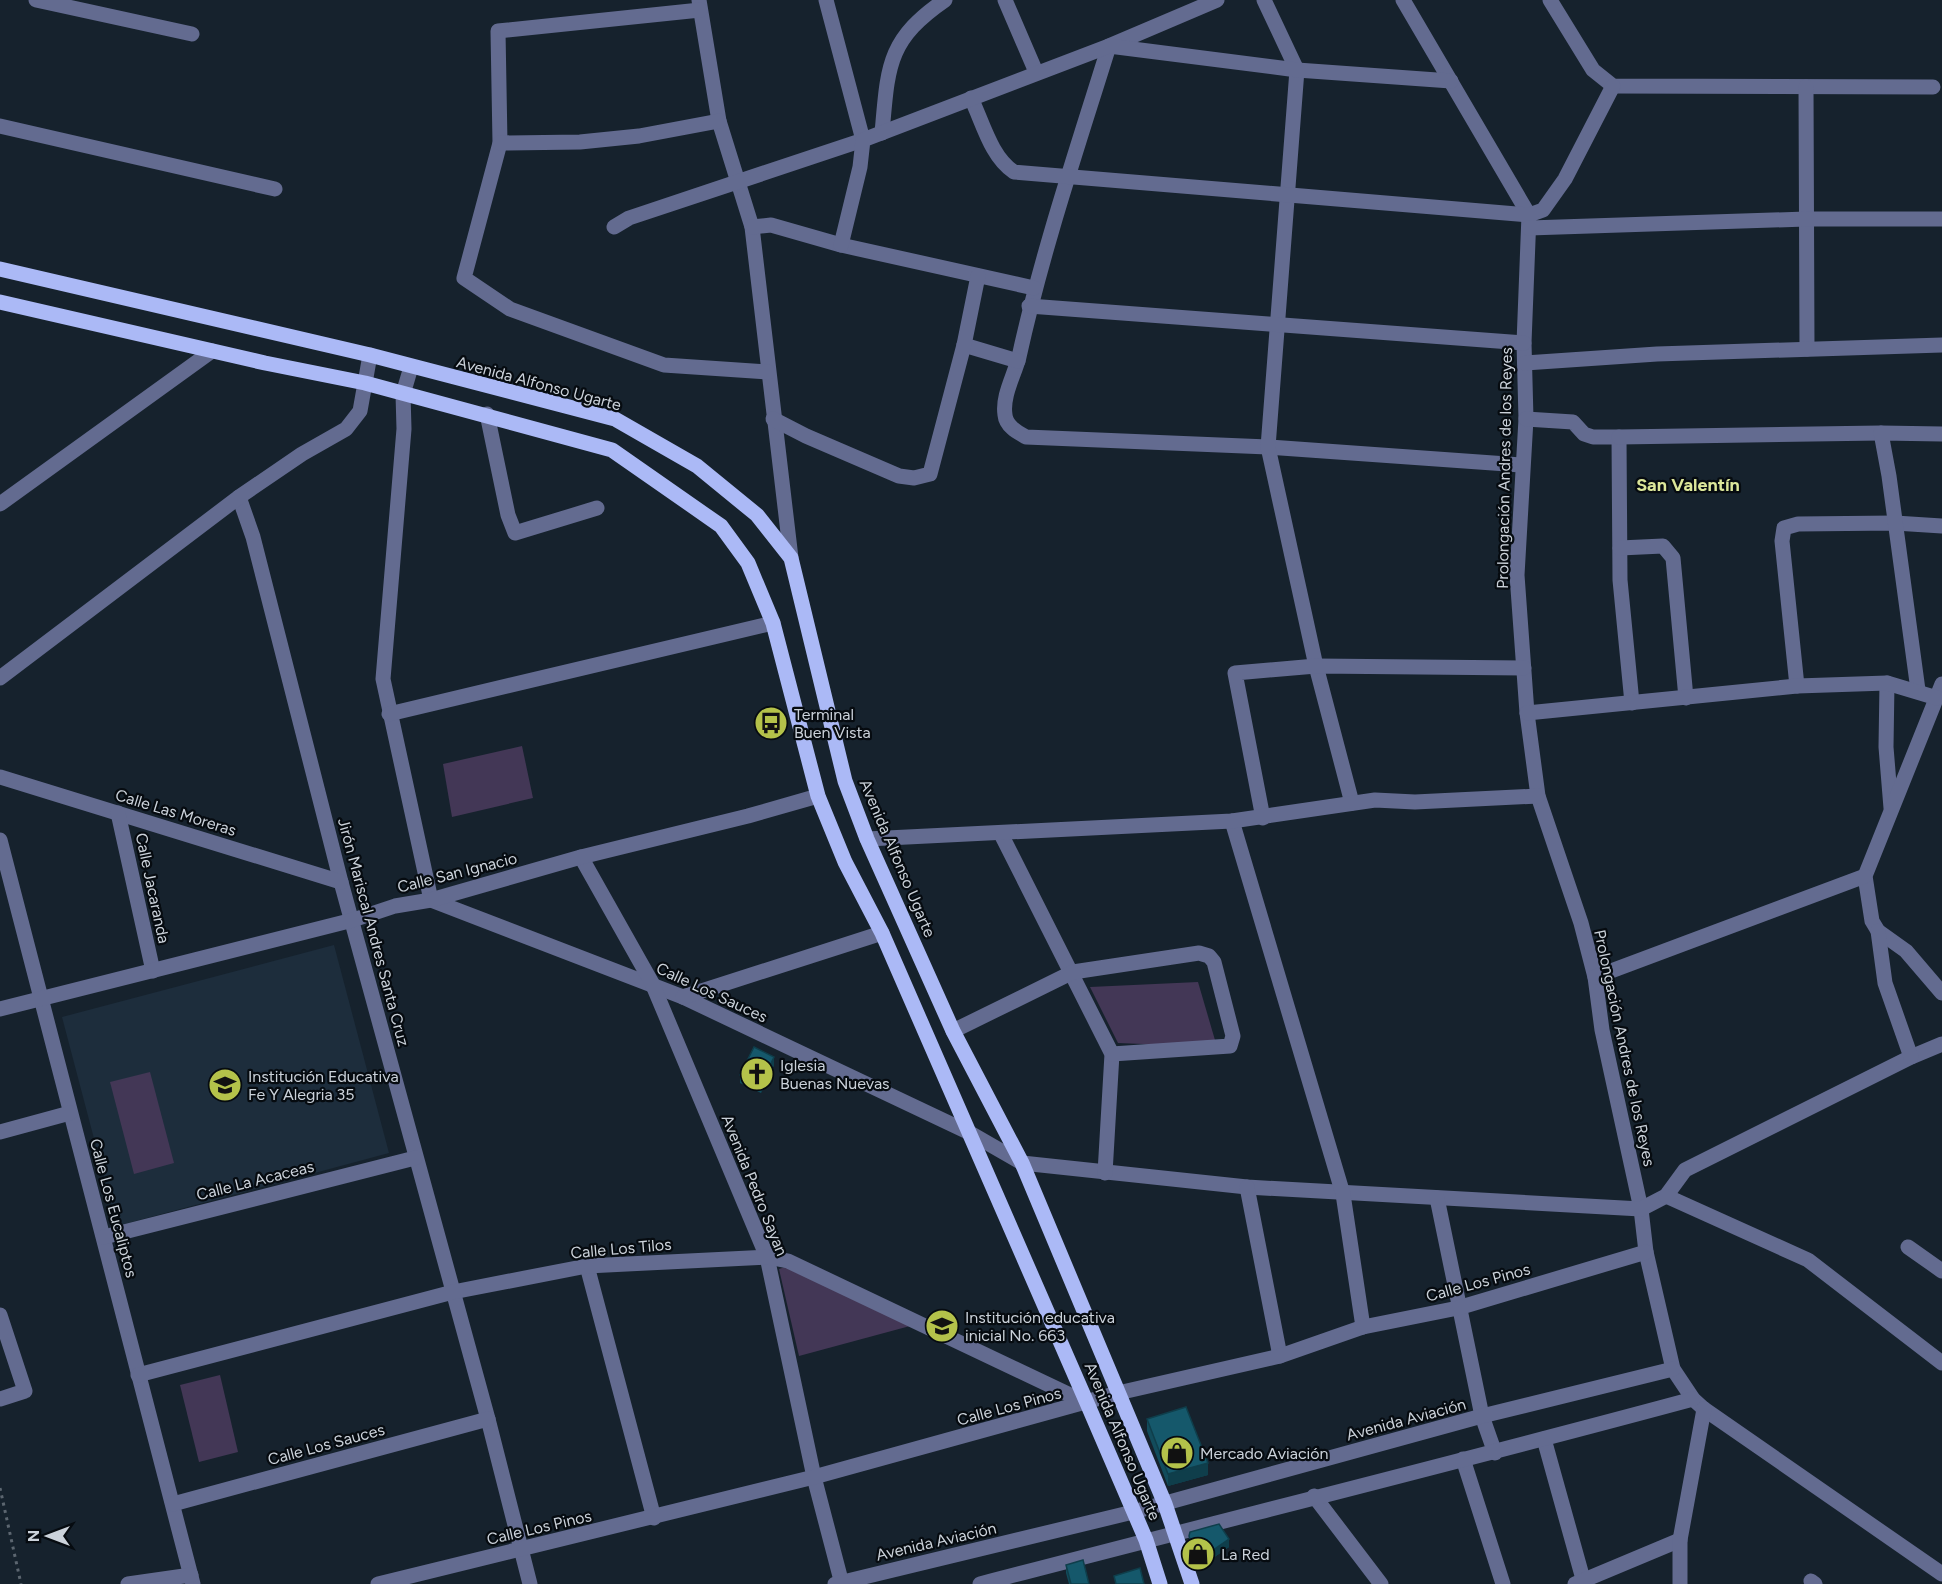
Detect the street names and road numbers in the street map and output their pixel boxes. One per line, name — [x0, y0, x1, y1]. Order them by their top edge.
street label: Prolongación Andres de los Reyes — [1493, 347, 1516, 589]
street label: Avenida Alfonso Ugarte — [454, 352, 624, 415]
street label: Avenida Alfonso Ugarte — [856, 776, 940, 940]
street label: Calle Las Moreras — [113, 785, 239, 840]
street label: Jirón Mariscal Andres Santa Cruz — [334, 816, 413, 1048]
street label: Calle Jacaranda — [132, 831, 174, 945]
street label: Calle San Ignacio — [395, 848, 519, 897]
street label: Prolongación Andres de los Reyes — [1590, 928, 1659, 1168]
street label: Calle Los Sauces — [653, 958, 770, 1026]
street label: Avenida Pedro Sayan — [718, 1112, 792, 1259]
street label: Calle Los Eucaliptos — [86, 1137, 141, 1280]
street label: Calle La Acaceas — [194, 1157, 316, 1204]
street label: Calle Los Tilos — [570, 1235, 672, 1262]
street label: Calle Los Pinos — [1424, 1259, 1532, 1306]
street label: Avenida Alfonso Ugarte — [1081, 1359, 1165, 1523]
street label: Calle Los Pinos — [955, 1383, 1063, 1430]
street label: Avenida Aviación — [1344, 1394, 1468, 1445]
street label: Calle Los Sauces — [266, 1420, 387, 1469]
street label: Calle Los Pinos — [485, 1506, 593, 1549]
street label: Avenida Aviación — [874, 1518, 998, 1565]

